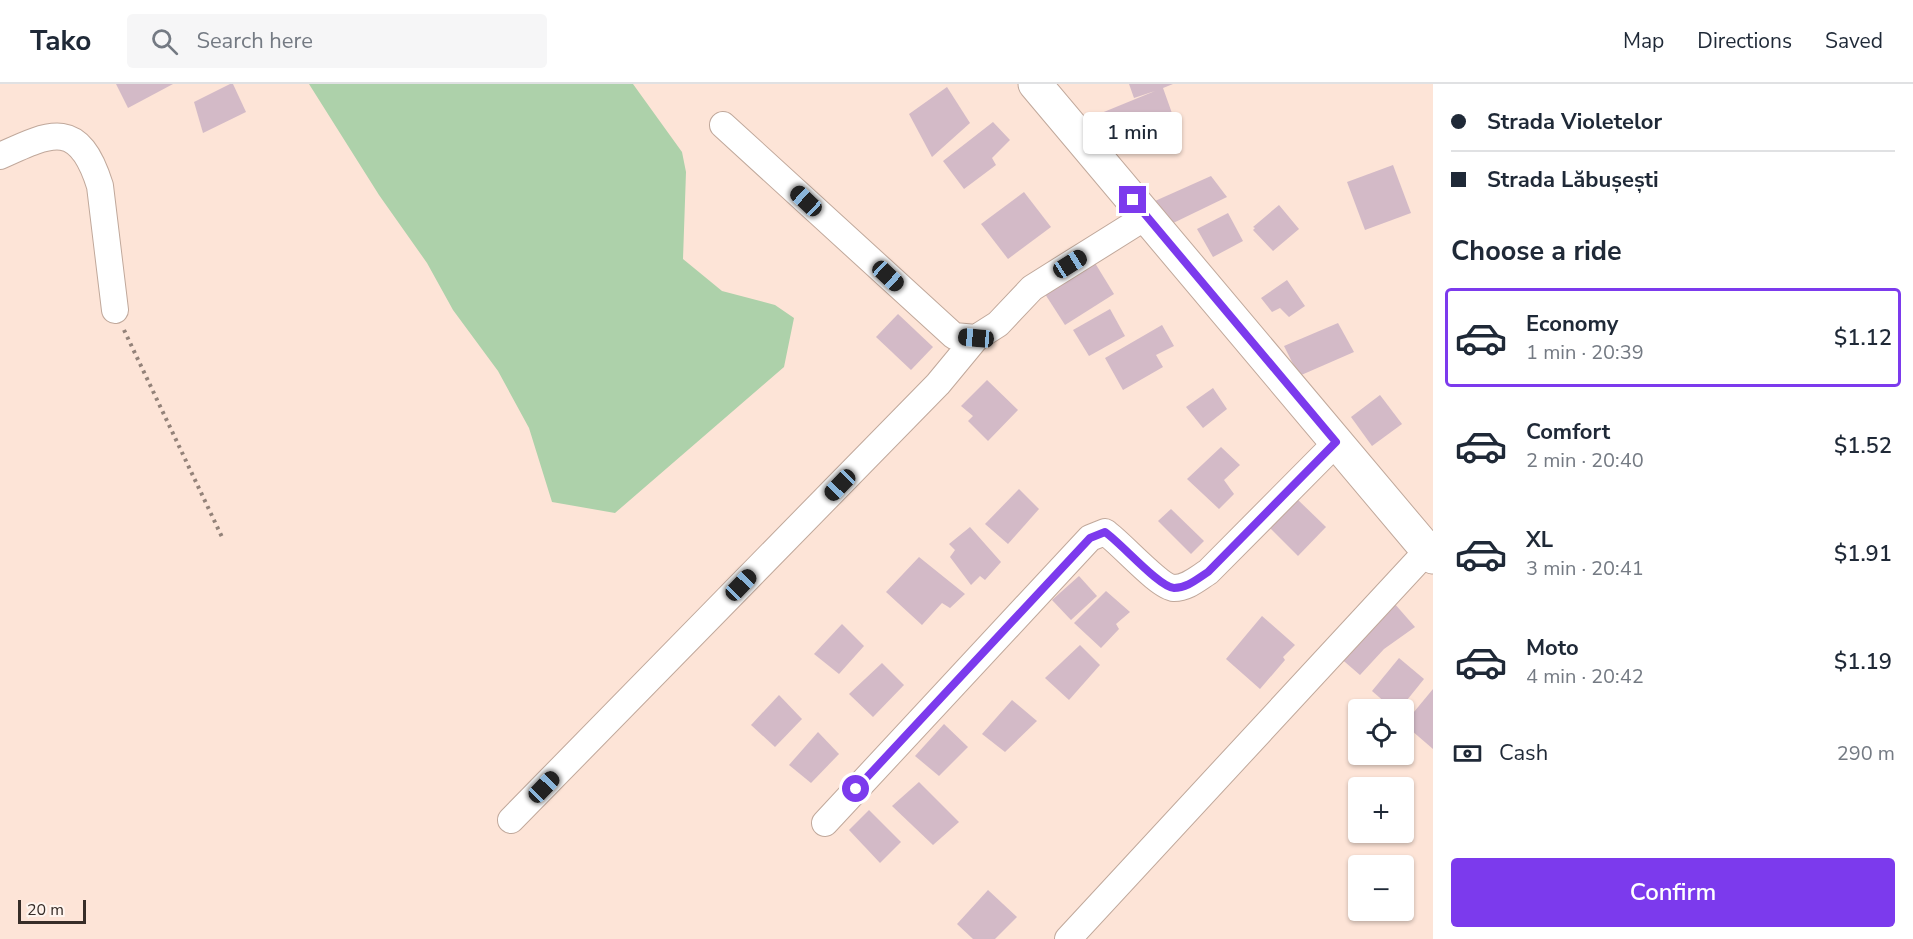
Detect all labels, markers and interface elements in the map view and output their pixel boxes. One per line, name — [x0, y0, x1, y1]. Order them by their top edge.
search box — [127, 14, 547, 68]
text: Tako — [30, 22, 91, 60]
icon: search — [148, 25, 181, 58]
text: Search here — [196, 26, 313, 56]
text: Map — [1623, 27, 1664, 55]
text: Directions — [1697, 27, 1792, 55]
text: Saved — [1825, 27, 1883, 55]
text: Strada Violetelor — [1487, 107, 1662, 137]
callout: 1 min — [1084, 113, 1182, 155]
text: 1 min — [1107, 119, 1158, 146]
text: Strada Lăbușești — [1487, 165, 1659, 195]
car — [787, 182, 825, 220]
route end — [1119, 186, 1146, 213]
text: Choose a ride — [1451, 233, 1622, 270]
car — [1050, 247, 1090, 281]
car — [869, 257, 907, 295]
text: Economy — [1526, 309, 1618, 339]
icon: car — [1454, 311, 1508, 365]
text: $1.12 — [1834, 323, 1892, 353]
car — [957, 327, 995, 349]
text: 1 min · 20:39 — [1526, 339, 1644, 366]
text: Comfort — [1526, 417, 1610, 447]
icon: car — [1454, 419, 1508, 473]
text: $1.52 — [1834, 431, 1892, 461]
text: 2 min · 20:40 — [1526, 447, 1644, 474]
car — [821, 466, 859, 504]
text: XL — [1526, 525, 1553, 555]
icon: car — [1454, 527, 1508, 581]
text: $1.91 — [1834, 539, 1892, 569]
text: 3 min · 20:41 — [1526, 555, 1644, 582]
car — [722, 566, 760, 604]
text: Moto — [1526, 633, 1579, 663]
icon: car — [1454, 635, 1508, 689]
text: $1.19 — [1834, 647, 1892, 677]
text: 4 min · 20:42 — [1526, 663, 1644, 690]
map controls — [1348, 699, 1414, 921]
button: locate — [1348, 699, 1414, 765]
icon: cash — [1451, 737, 1484, 770]
text: Cash — [1499, 738, 1548, 768]
text: 290 m — [1837, 740, 1895, 767]
car — [525, 768, 563, 806]
route start — [842, 775, 869, 802]
button: + — [1348, 777, 1414, 843]
button: − — [1348, 855, 1414, 921]
button: Confirm — [1451, 858, 1895, 927]
scale bar — [18, 897, 86, 924]
text: 20 m — [27, 899, 64, 921]

